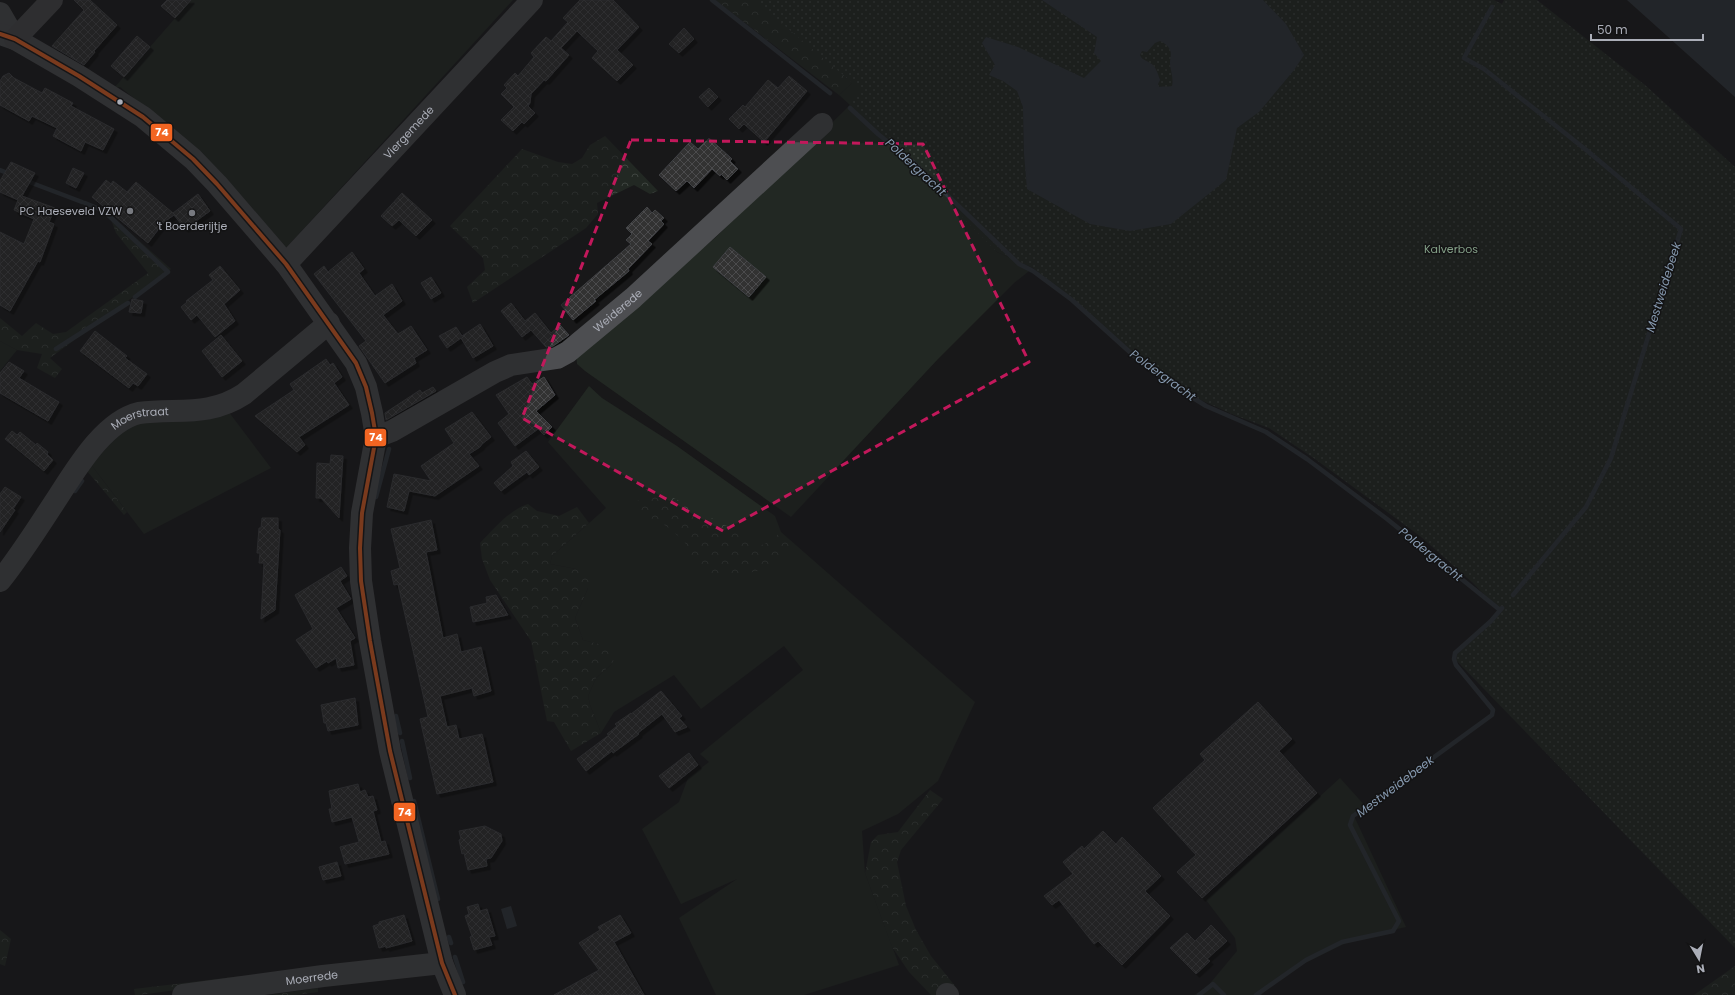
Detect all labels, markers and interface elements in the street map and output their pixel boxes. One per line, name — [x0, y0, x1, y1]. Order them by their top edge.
scale bar — [1591, 16, 1703, 42]
text: 50 m — [1597, 21, 1628, 38]
unlabelled marker — [115, 97, 125, 107]
street label: Viergemede — [380, 102, 438, 163]
line badge: 74 — [150, 123, 173, 142]
text: 74 — [155, 124, 169, 140]
water label: Poldergracht — [882, 134, 951, 200]
place label: PC Haeseveld VZW — [20, 203, 122, 219]
marker: PC Haeseveld VZW — [125, 206, 135, 216]
marker: 't Boerderijtje — [187, 208, 197, 218]
place label: 't Boerderijtje — [157, 218, 228, 234]
water label: Mestweidebeek — [1641, 239, 1685, 334]
park label: Kalverbos — [1424, 241, 1478, 257]
street label: Weiderede — [590, 285, 646, 336]
water label: Poldergracht — [1127, 345, 1200, 405]
street label: Moerstraat — [108, 403, 169, 433]
line badge: 74 — [364, 428, 387, 447]
text: 74 — [369, 429, 383, 445]
water label: Poldergracht — [1395, 523, 1467, 585]
water label: Mestweidebeek — [1353, 751, 1438, 821]
line badge: 74 — [393, 802, 416, 822]
text: 74 — [398, 804, 412, 820]
north arrow — [1679, 939, 1719, 979]
text: N — [1695, 960, 1706, 977]
street label: Moerrede — [285, 966, 339, 989]

